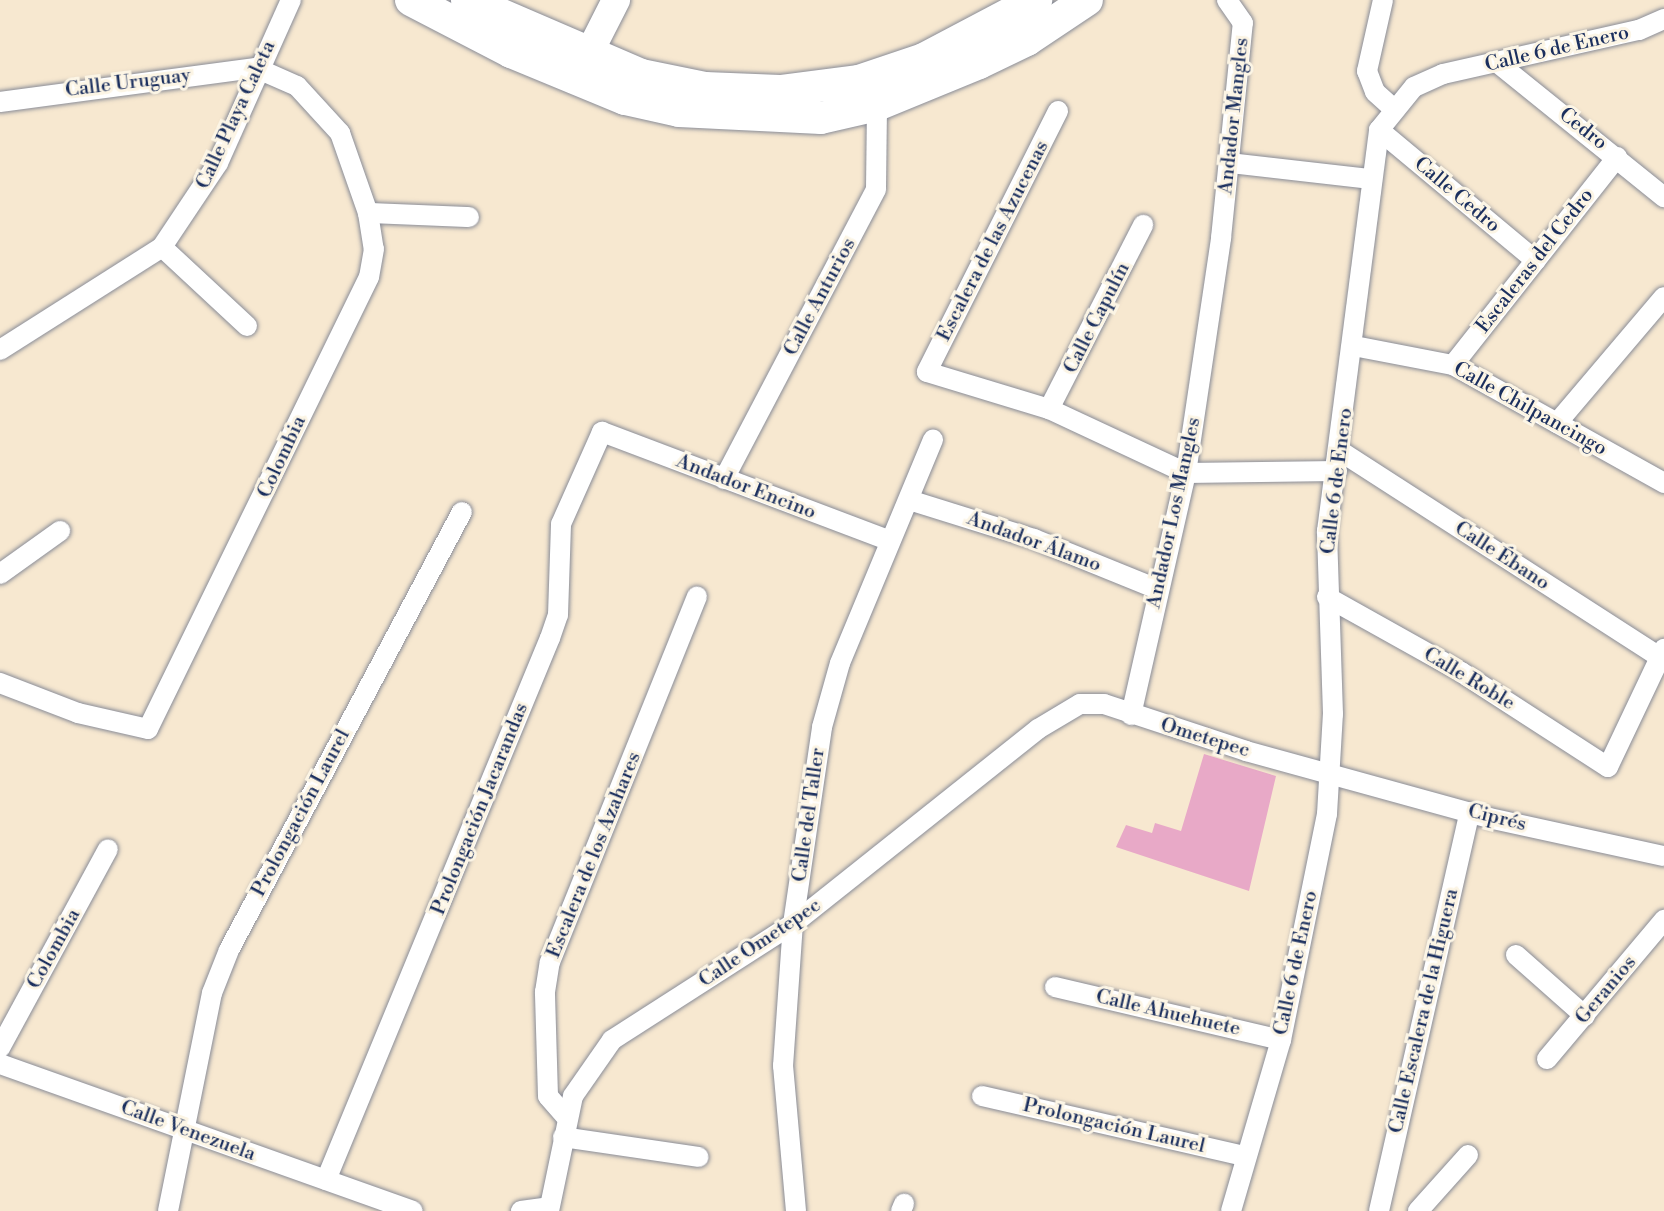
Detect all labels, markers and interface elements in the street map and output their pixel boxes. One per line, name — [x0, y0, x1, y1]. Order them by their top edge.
street label: Calle 6 de Enero — [1483, 21, 1631, 77]
street label: Calle Playa Caleta — [191, 37, 281, 193]
street label: Andador Mangles — [1214, 37, 1254, 195]
street label: Calle Uruguay — [64, 63, 192, 103]
street label: Cedro — [1554, 103, 1612, 155]
street label: Escalera de las Azucenas — [932, 137, 1054, 345]
street label: Calle Cedro — [1409, 152, 1505, 238]
street label: Escaleras del Cedro — [1471, 184, 1599, 338]
street label: Calle Anturios — [779, 234, 861, 360]
street label: Calle Capulín — [1059, 259, 1135, 377]
street label: Calle Chilpancingo — [1449, 357, 1611, 461]
street label: Calle 6 de Enero — [1316, 406, 1358, 556]
street label: Colombia — [253, 412, 311, 502]
street label: Andador Los Mangles — [1142, 415, 1206, 611]
street label: Andador Encino — [673, 449, 819, 525]
street label: Andador Álamo — [964, 507, 1104, 577]
street label: Calle Ébano — [1450, 516, 1554, 596]
street label: Calle Roble — [1419, 642, 1519, 716]
street label: Prolongación Jacarandas — [426, 699, 534, 919]
street label: Ometepec — [1157, 713, 1253, 763]
street label: Prolongación Laurel — [247, 725, 355, 901]
street label: Calle del Taller — [788, 746, 830, 884]
street label: Escalera de los Azahares — [542, 748, 646, 962]
street label: Ciprés — [1465, 799, 1529, 837]
street label: Calle Escalera de la Higuera — [1384, 886, 1464, 1136]
street label: Calle 6 de Enero — [1269, 889, 1323, 1037]
street label: Calle Ometepec — [694, 893, 826, 993]
street label: Colombia — [22, 905, 86, 993]
street label: Geranios — [1570, 951, 1642, 1029]
street label: Calle Ahuehuete — [1093, 985, 1243, 1041]
street label: Prolongación Laurel — [1021, 1093, 1207, 1159]
street label: Calle Venezuela — [117, 1095, 259, 1167]

